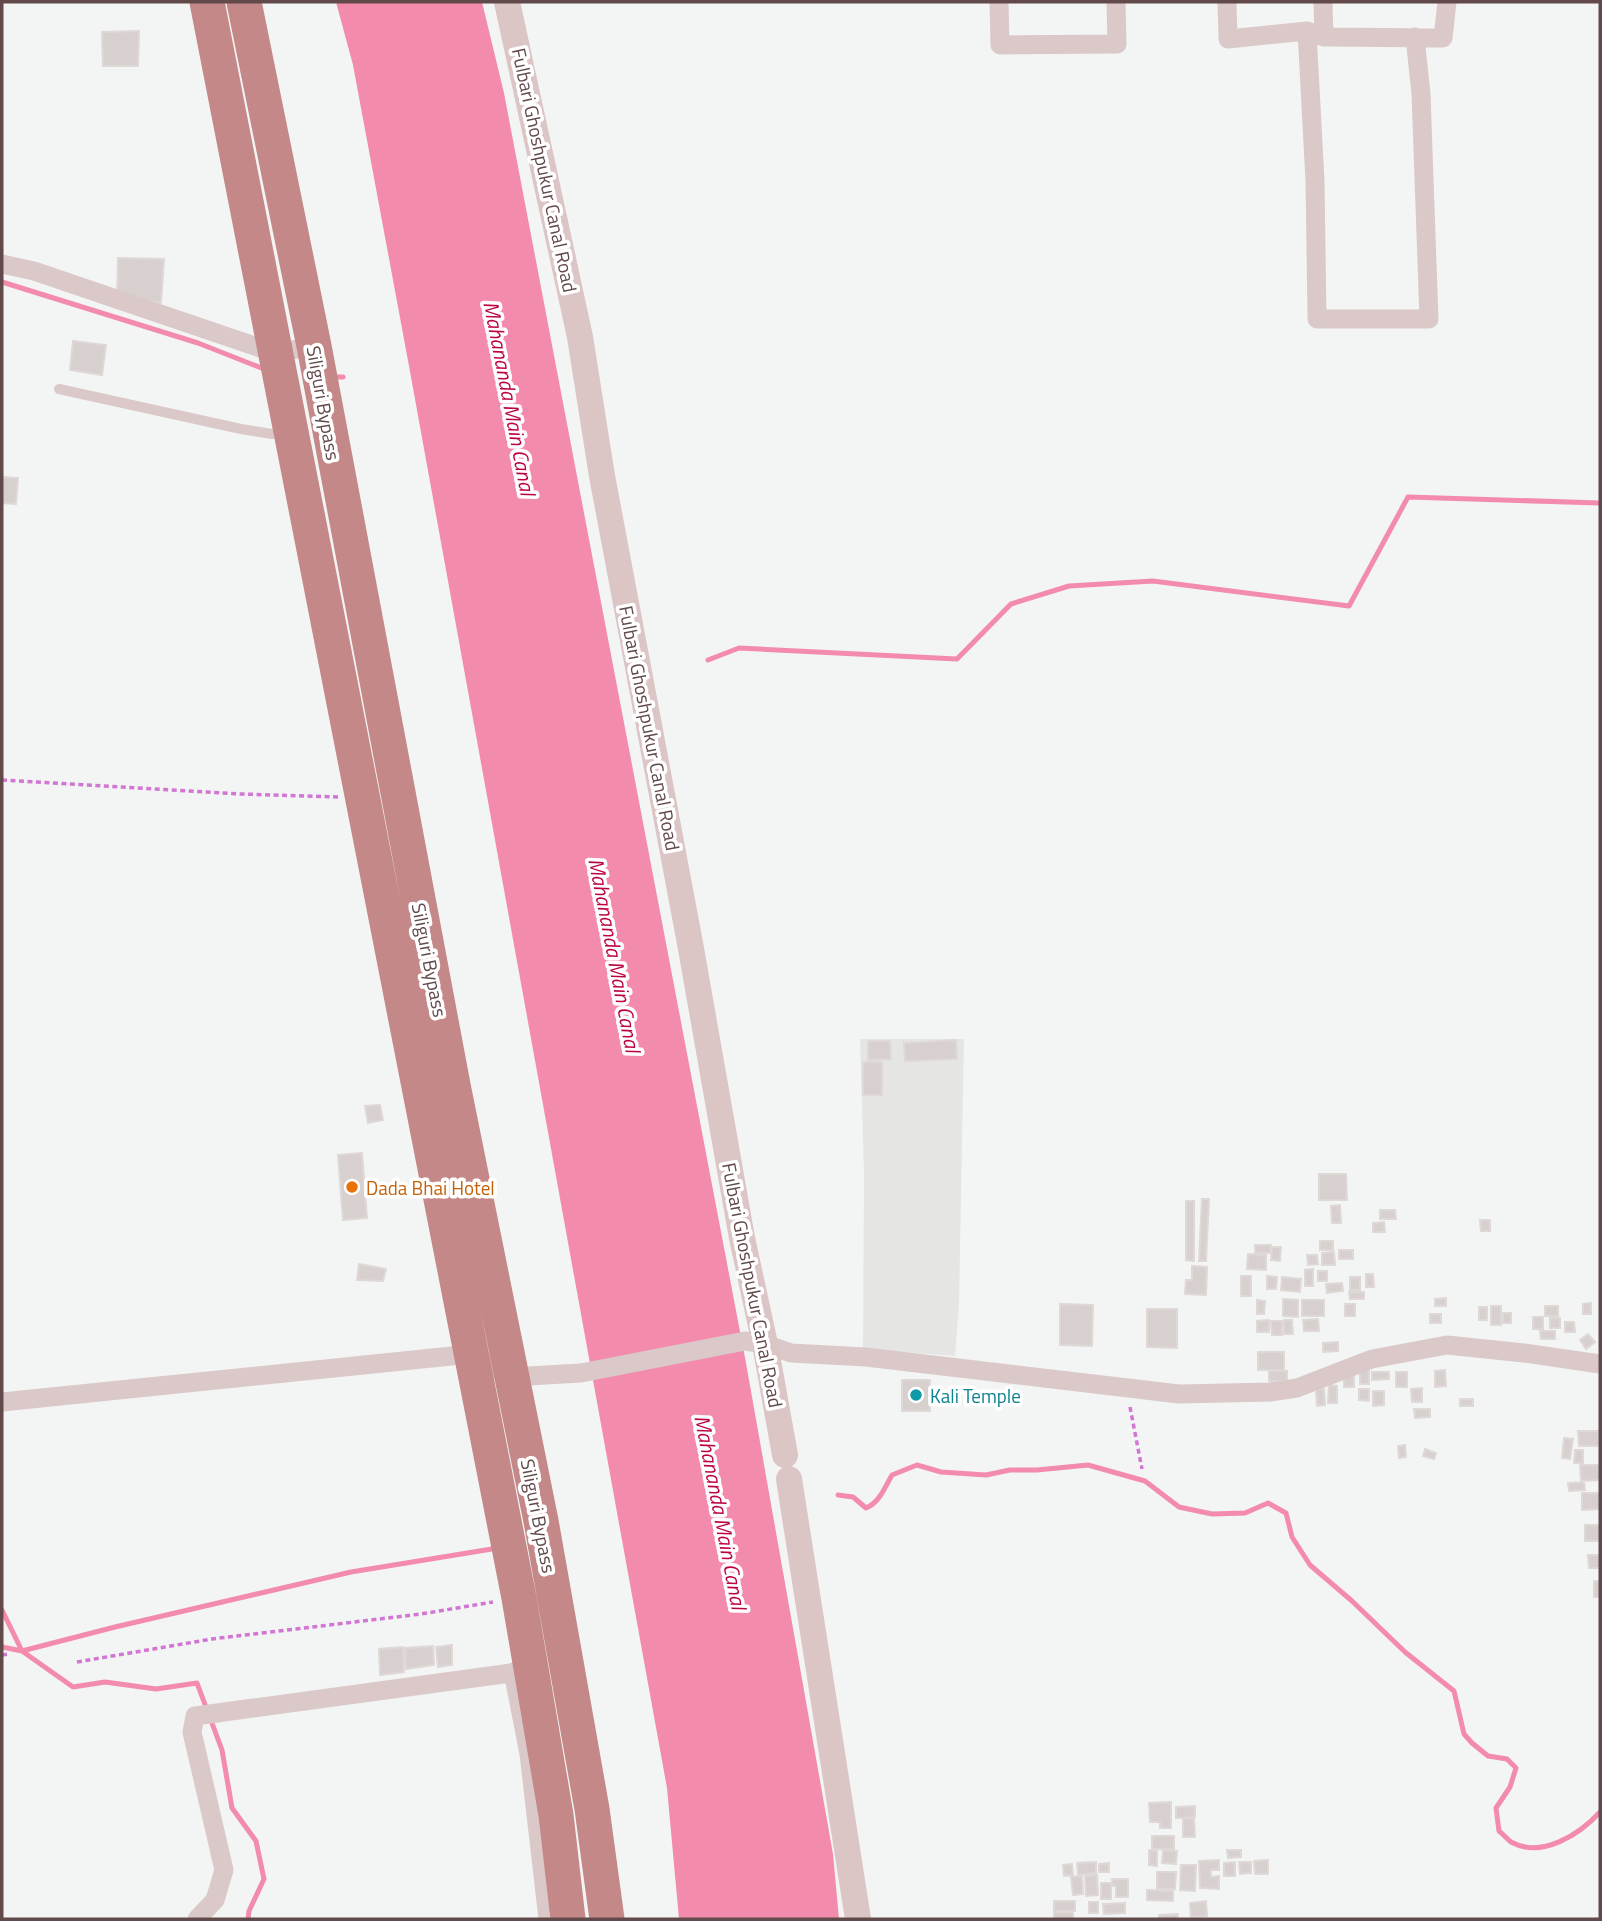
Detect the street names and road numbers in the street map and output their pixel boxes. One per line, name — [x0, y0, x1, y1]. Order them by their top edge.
street label: Fulbari Ghoshpukur Canal Road — [505, 45, 585, 295]
street label: Siliguri Bypass — [300, 343, 348, 463]
street label: Fulbari Ghoshpukur Canal Road — [612, 603, 688, 853]
street label: Siliguri Bypass — [405, 900, 455, 1020]
street label: Fulbari Ghoshpukur Canal Road — [715, 1160, 791, 1410]
street label: Siliguri Bypass — [514, 1456, 564, 1576]

